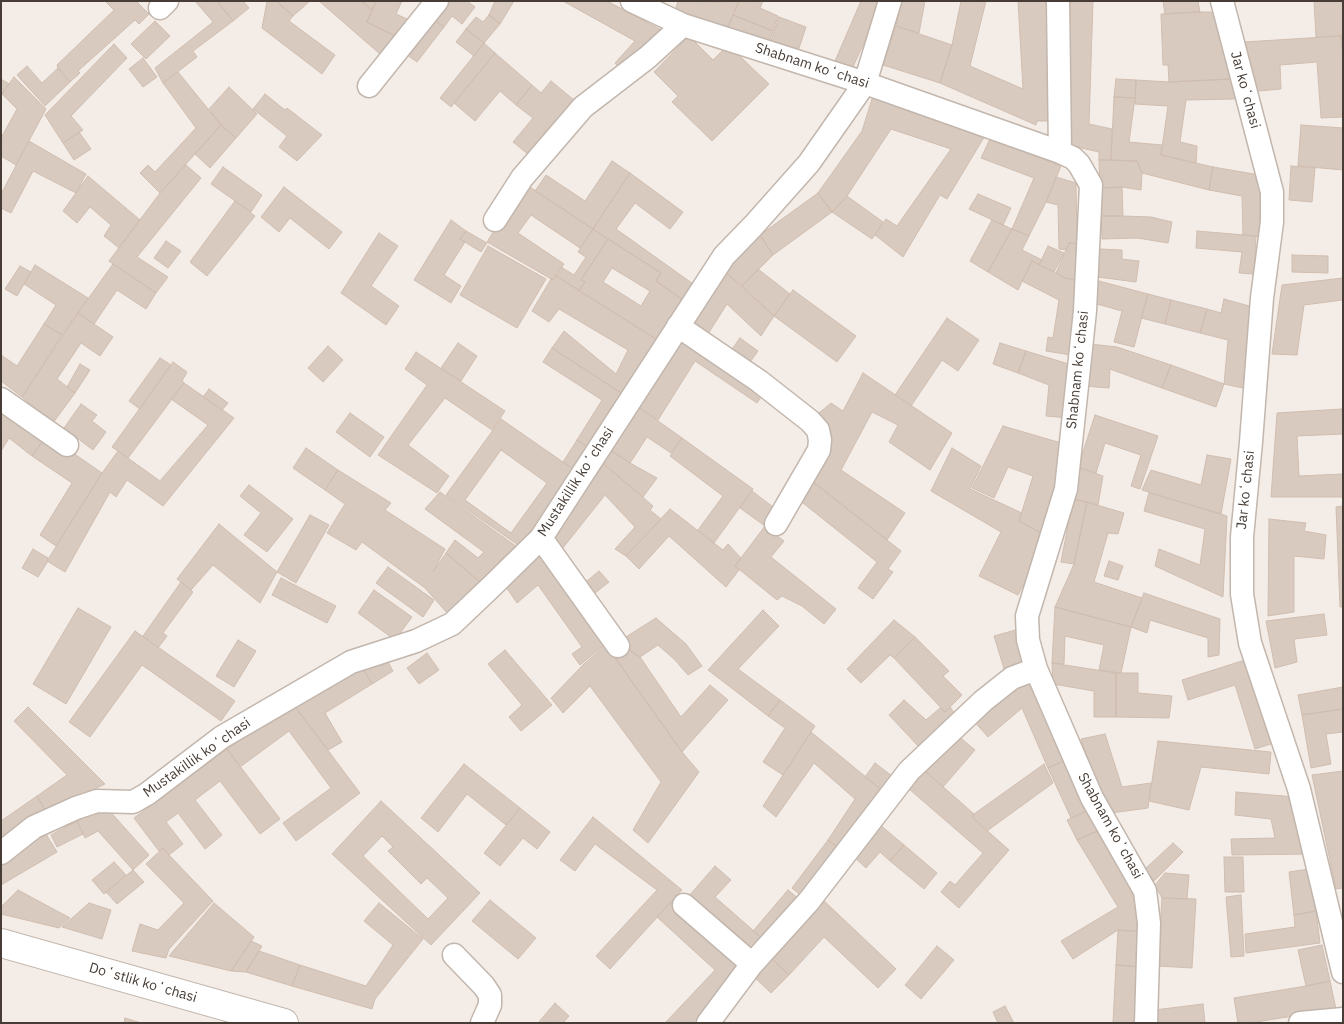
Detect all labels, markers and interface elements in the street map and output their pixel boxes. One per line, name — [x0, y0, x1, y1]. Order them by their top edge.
street label: Shabnam koʻchasi — [753, 40, 871, 92]
street label: Jar koʻchasi — [1227, 50, 1263, 130]
street label: Shabnam koʻchasi — [1063, 310, 1093, 430]
street label: Mustakillik koʻchasi — [534, 424, 618, 540]
street label: Jar koʻchasi — [1234, 450, 1258, 530]
street label: Mustakillik koʻchasi — [140, 715, 254, 801]
street label: Shabnam koʻchasi — [1074, 770, 1146, 882]
street label: Doʻstlik koʻchasi — [87, 960, 199, 1006]

